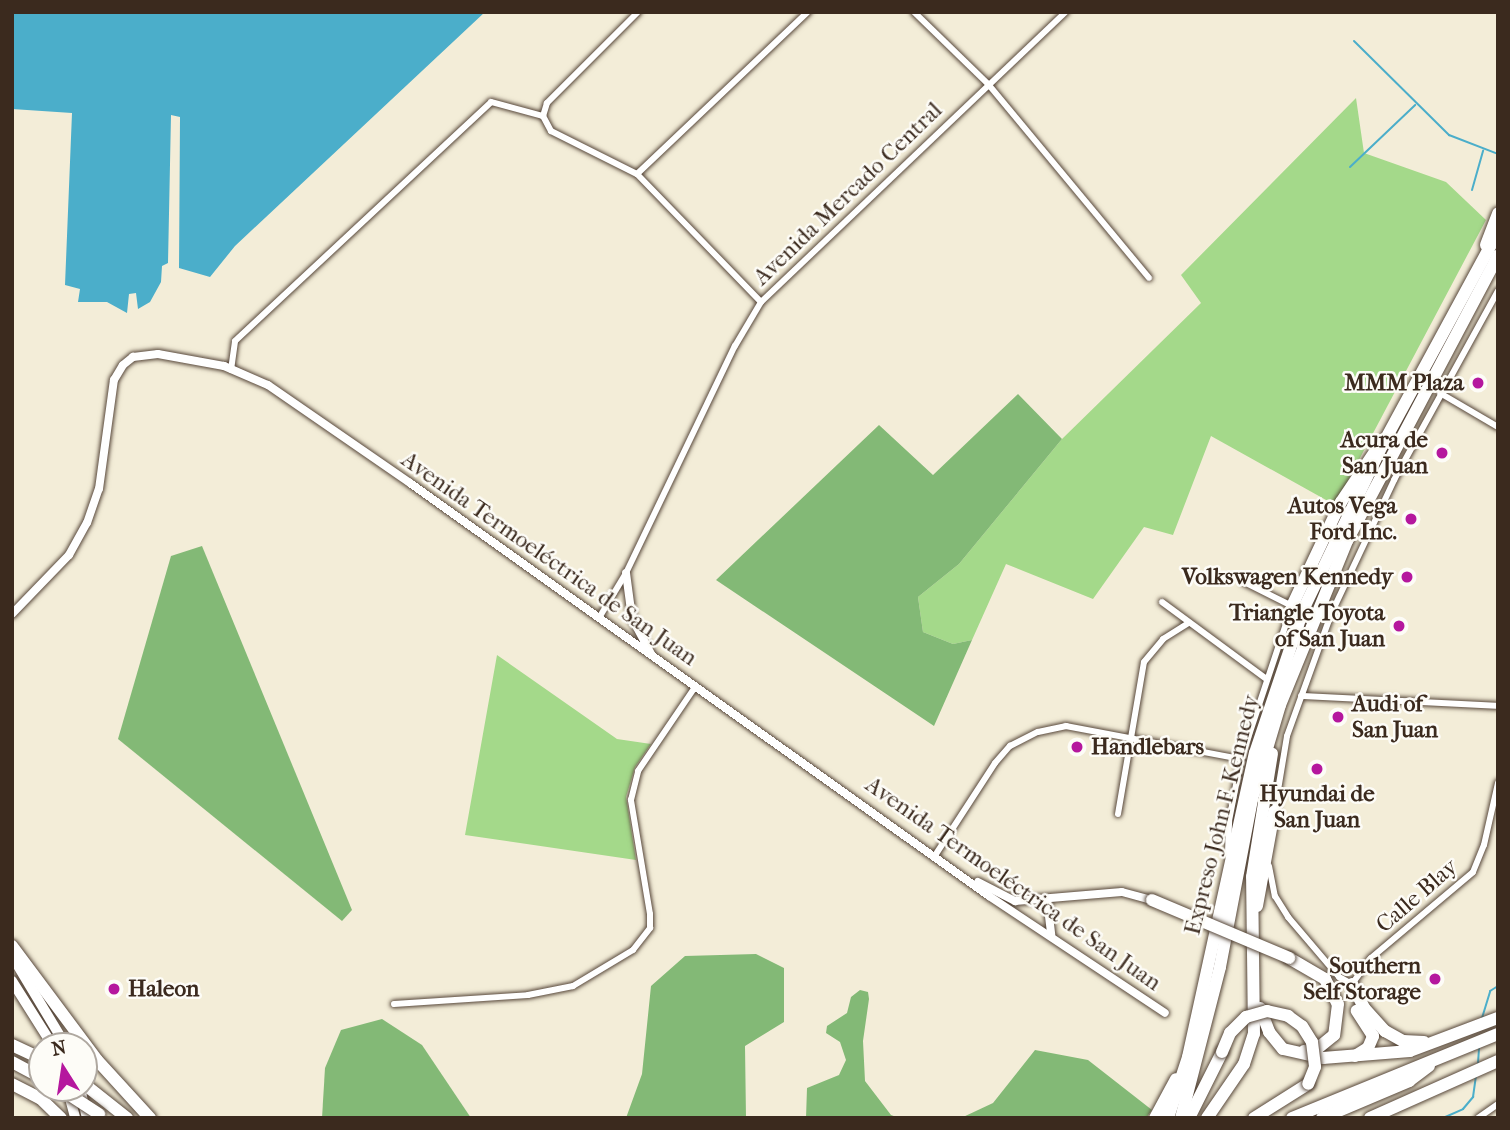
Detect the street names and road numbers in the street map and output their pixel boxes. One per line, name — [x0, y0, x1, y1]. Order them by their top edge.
street label: Avenida Mercado Central — [748, 97, 948, 291]
street label: Avenida Termoeléctrica de San Juan — [396, 446, 702, 672]
street label: Expreso John F. Kennedy — [1179, 692, 1265, 938]
street label: Avenida Termoeléctrica de San Juan — [860, 771, 1166, 997]
street label: Calle Blay — [1371, 853, 1463, 939]

